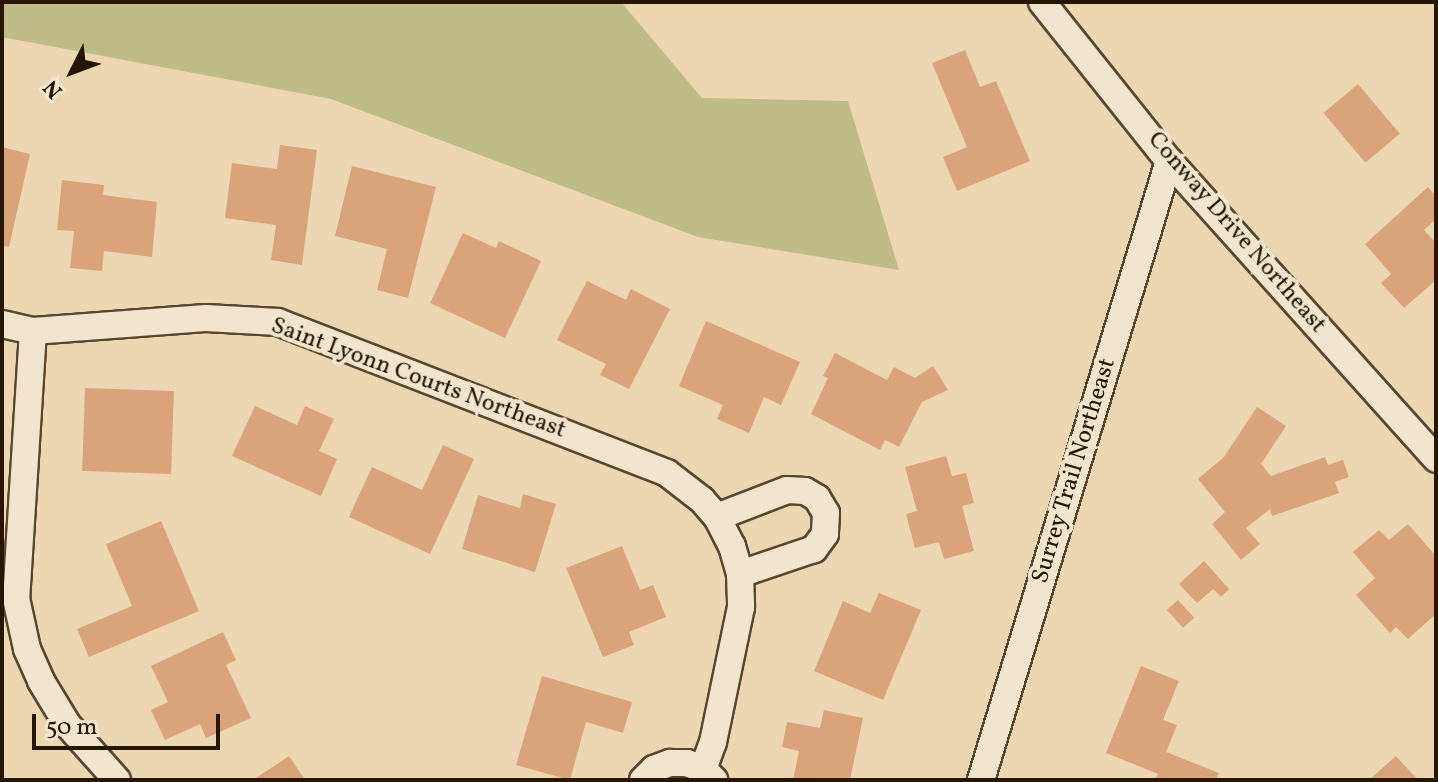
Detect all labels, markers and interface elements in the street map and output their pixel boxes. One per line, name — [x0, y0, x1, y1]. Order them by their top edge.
north arrow — [32, 32, 112, 112]
text: N — [37, 72, 71, 105]
street label: Conway Drive Northeast — [1140, 126, 1332, 340]
street label: Saint Lyonn Courts Northeast — [267, 312, 569, 446]
street label: Surrey Trail Northeast — [1027, 354, 1123, 588]
scale bar — [36, 698, 224, 748]
text: 50 m — [46, 711, 98, 745]

